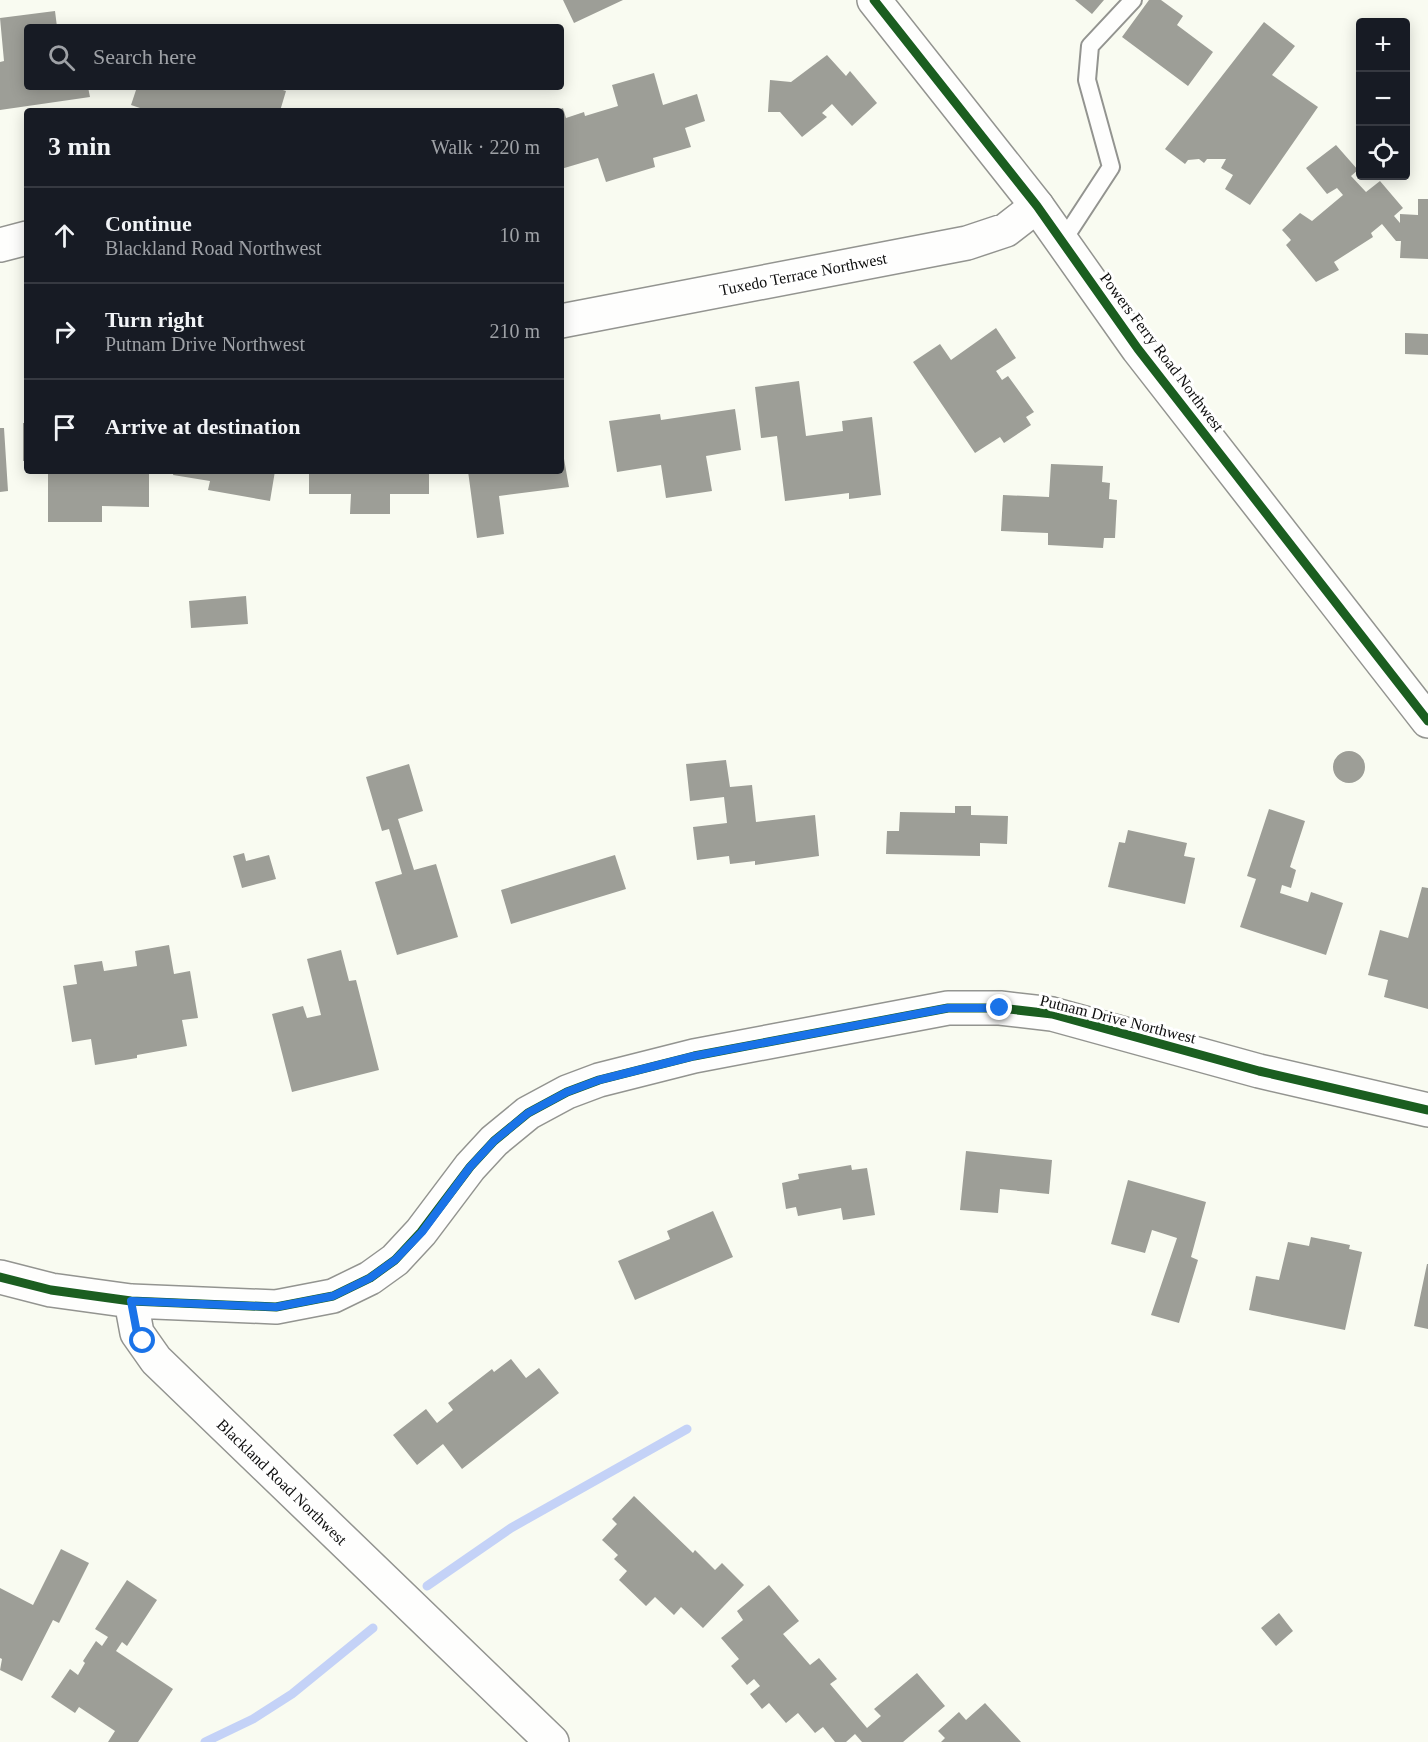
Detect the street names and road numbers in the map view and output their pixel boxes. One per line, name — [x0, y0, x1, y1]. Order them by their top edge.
street label: Tuxedo Terrace Northwest — [718, 249, 889, 299]
street label: Powers Ferry Road Northwest — [1096, 269, 1228, 436]
street label: Putnam Drive Northwest — [1038, 991, 1198, 1047]
street label: Blackland Road Northwest — [214, 1416, 351, 1549]

